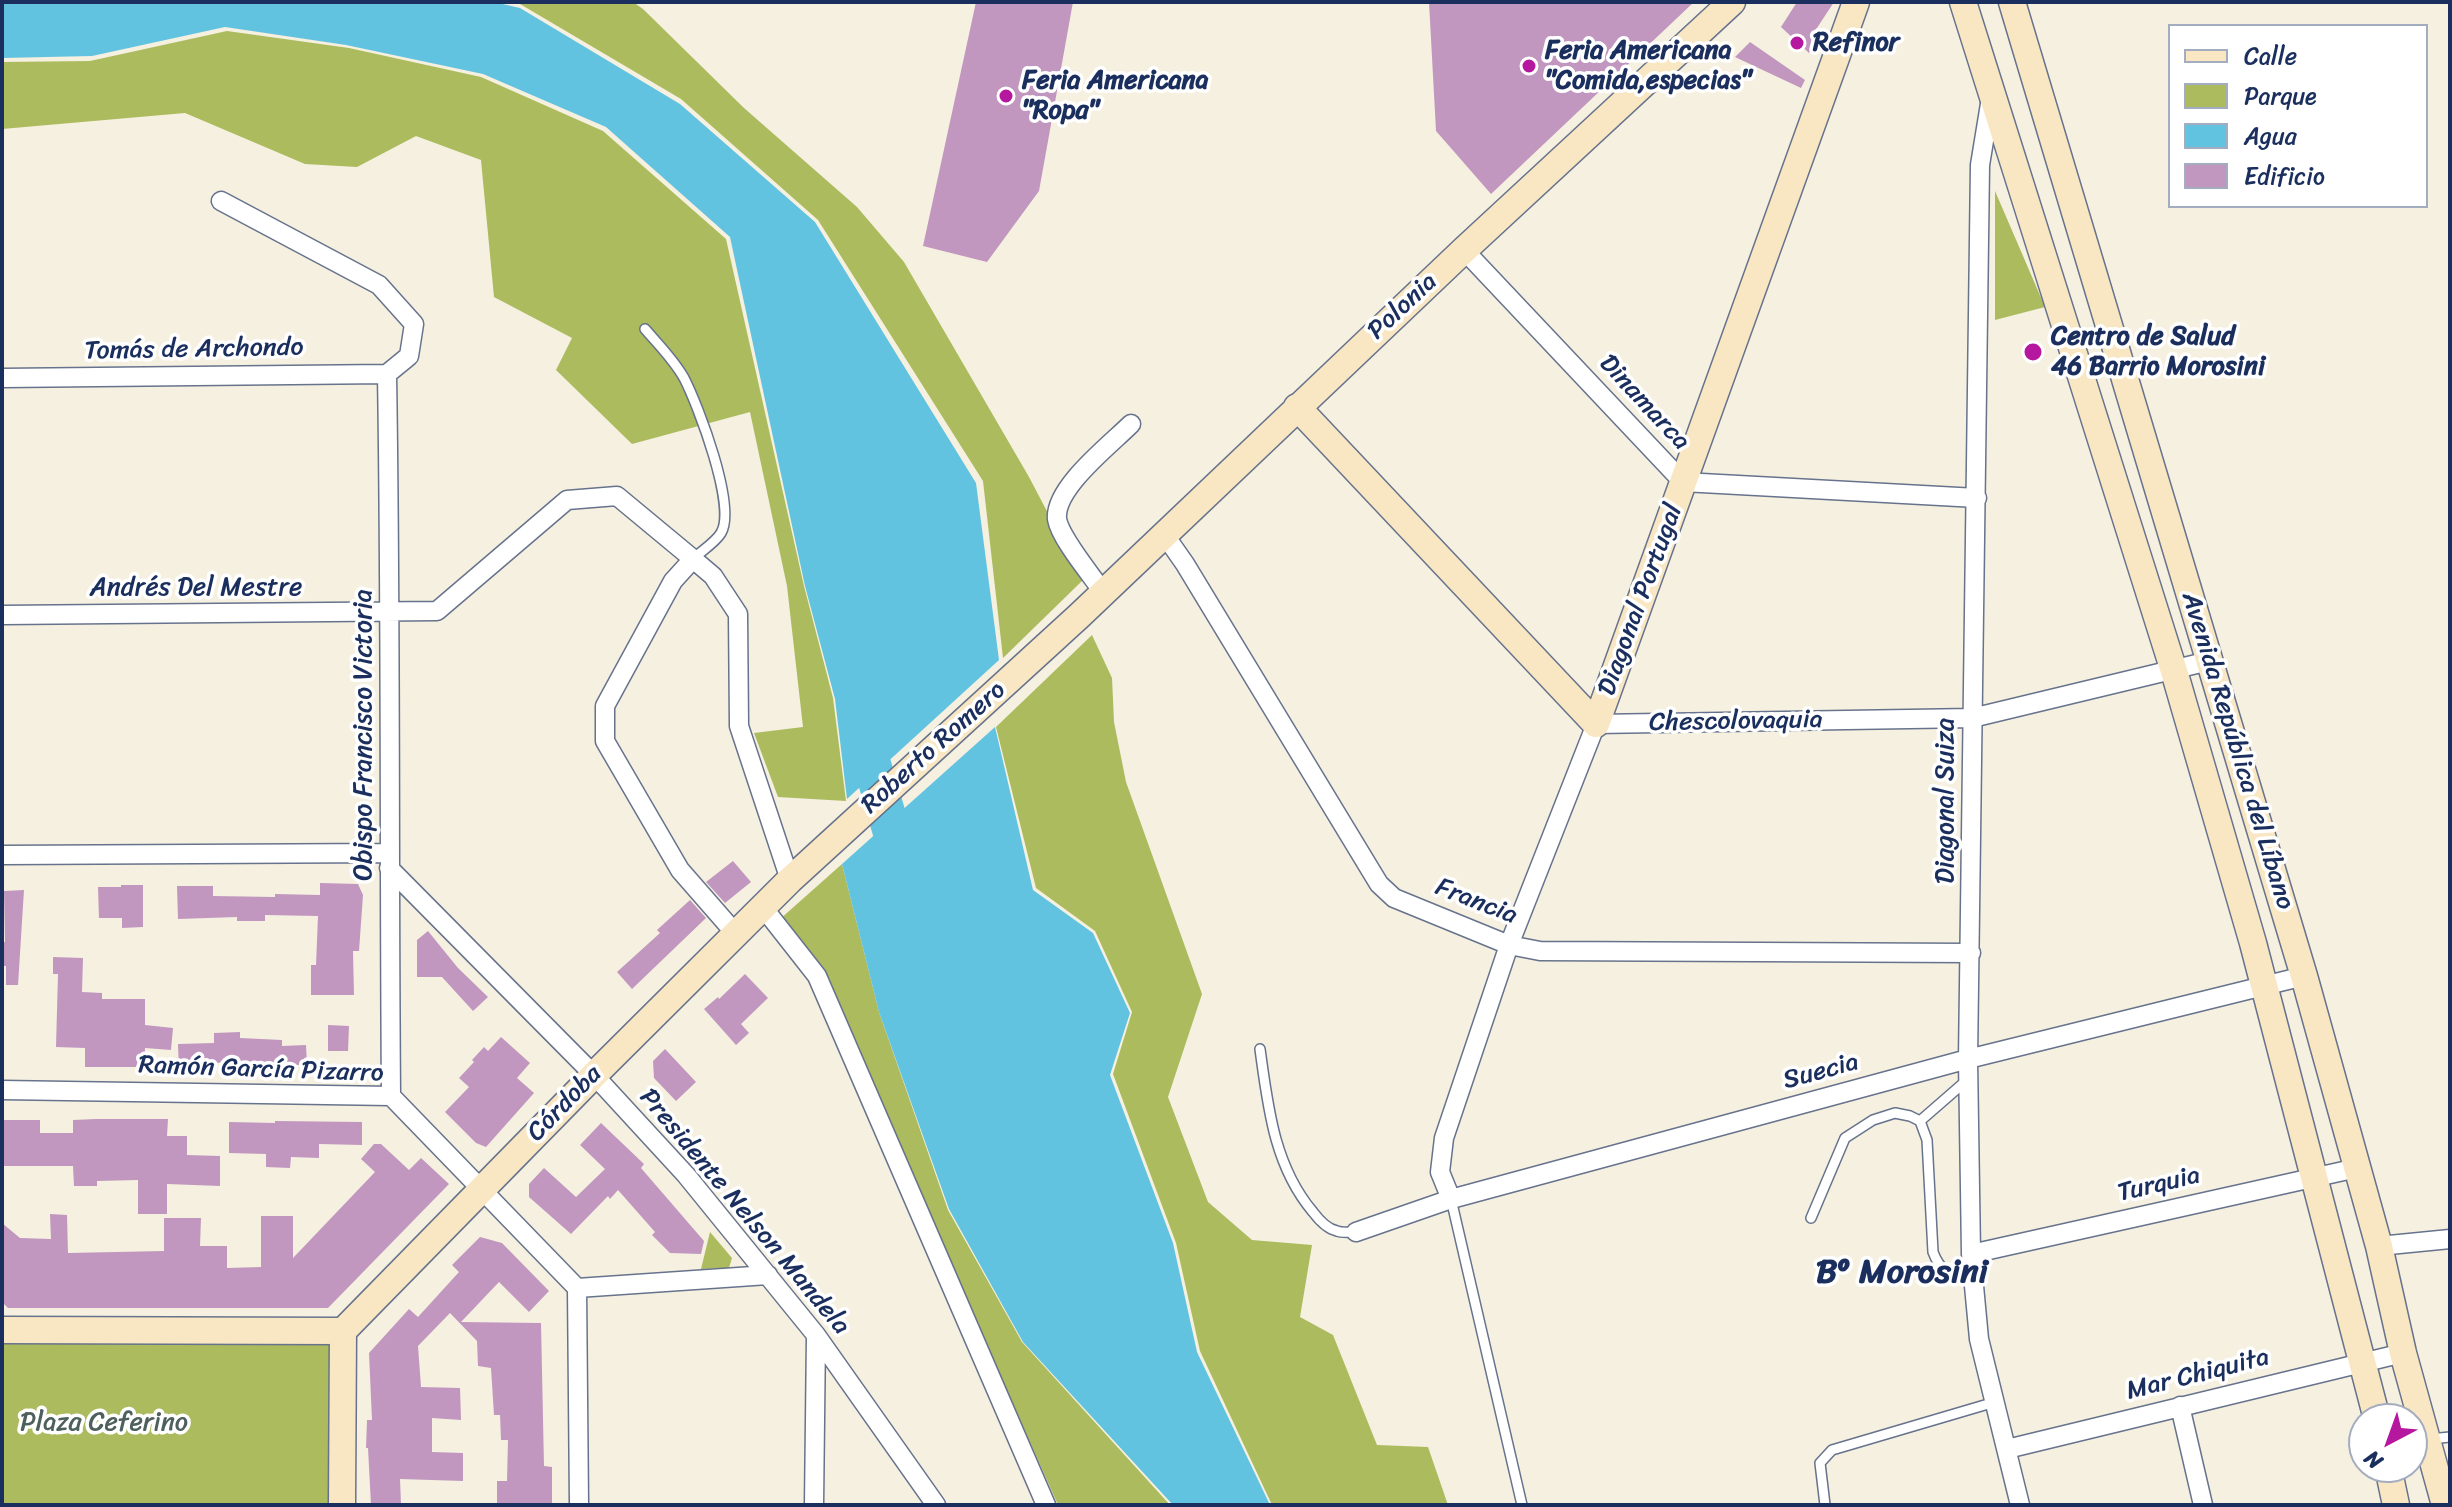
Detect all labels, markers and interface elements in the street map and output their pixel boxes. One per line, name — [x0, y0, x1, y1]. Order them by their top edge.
legend — [2168, 24, 2428, 208]
place label: Refinor — [1813, 27, 1899, 59]
marker: Refinor — [1788, 34, 1806, 52]
place label: Feria Americana "Comida,especias" — [1545, 35, 1752, 96]
text: Calle — [2244, 35, 2297, 77]
marker: Feria Americana "Comida,especias" — [1520, 57, 1538, 75]
place label: Feria Americana "Ropa" — [1022, 65, 1208, 126]
text: Parque — [2244, 75, 2317, 117]
marker: Feria Americana "Ropa" — [997, 87, 1015, 105]
text: Agua — [2244, 115, 2297, 157]
text: Edificio — [2244, 155, 2325, 197]
street label: Polonia — [1362, 267, 1444, 347]
place label: Centro de Salud 46 Barrio Morosini — [2051, 321, 2265, 382]
street label: Tomás de Archondo — [84, 332, 304, 368]
marker: Centro de Salud 46 Barrio Morosini — [2022, 341, 2044, 363]
street label: Dinamarca — [1592, 349, 1696, 457]
street label: Diagonal Portugal — [1592, 500, 1690, 700]
street label: Andrés Del Mestre — [90, 572, 302, 604]
street label: Obispo Francisco Victoria — [348, 589, 380, 881]
street label: Avenida República del Líbano — [2174, 589, 2300, 913]
street label: Roberto Romero — [855, 675, 1013, 821]
street label: Chescolovaquia — [1649, 705, 1823, 739]
street label: Diagonal Suiza — [1930, 718, 1962, 884]
street label: Francia — [1431, 872, 1521, 932]
street label: Suecia — [1780, 1047, 1862, 1097]
street label: Ramón García Pizarro — [138, 1050, 384, 1090]
street label: Córdoba — [521, 1059, 609, 1149]
street label: Presidente Nelson Mandela — [632, 1083, 856, 1341]
street label: Turquia — [2115, 1160, 2203, 1210]
district label: Bº Morosini — [1816, 1253, 1988, 1293]
street label: Mar Chiquita — [2123, 1342, 2273, 1408]
north arrow — [2348, 1403, 2428, 1483]
park label: Plaza Ceferino — [20, 1407, 188, 1439]
text: N — [2355, 1440, 2392, 1480]

